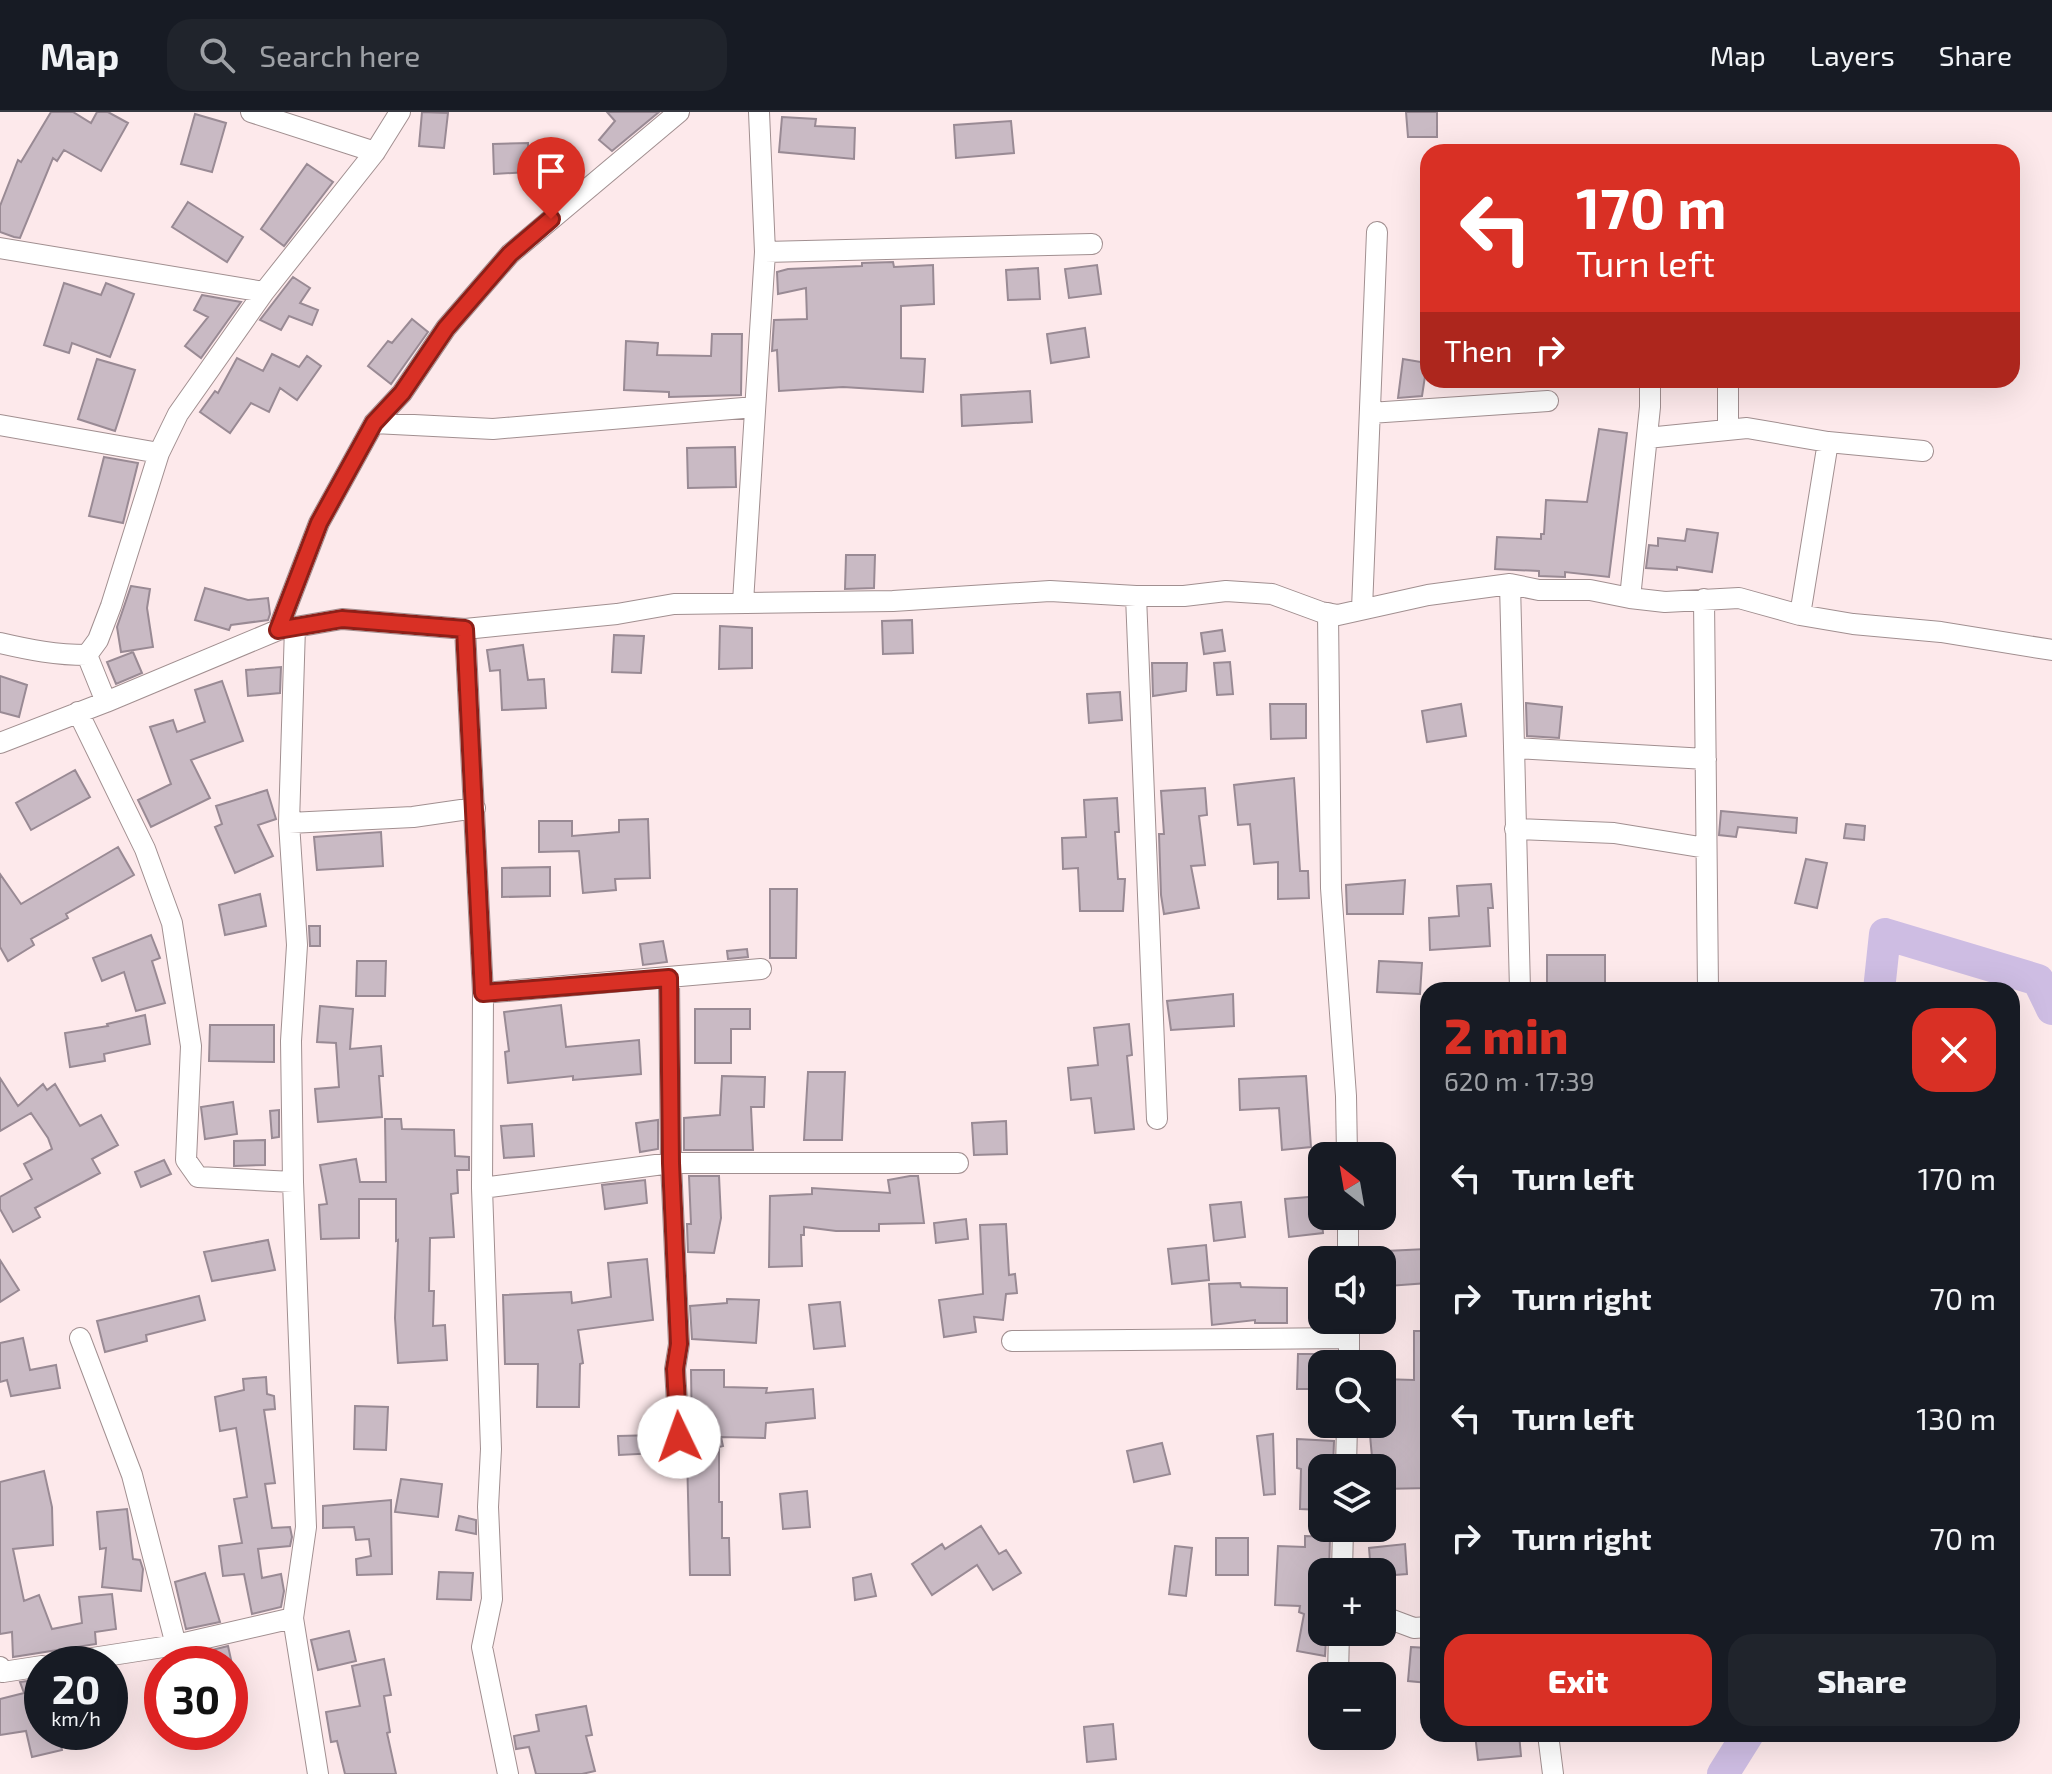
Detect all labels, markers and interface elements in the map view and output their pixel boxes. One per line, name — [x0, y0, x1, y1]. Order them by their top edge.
search box — [167, 19, 727, 91]
text: Map — [40, 32, 119, 78]
icon: search — [195, 33, 239, 77]
text: Search here — [259, 37, 420, 73]
text: Map — [1710, 38, 1766, 72]
text: Layers — [1810, 38, 1895, 72]
text: Share — [1939, 38, 2012, 72]
pin — [517, 137, 585, 219]
icon: arrive — [529, 149, 573, 193]
text: 170 m — [1576, 173, 1727, 240]
icon: left — [1444, 176, 1548, 280]
text: Turn left — [1576, 241, 1715, 284]
icon: right — [1528, 328, 1572, 372]
text: Then — [1444, 332, 1512, 368]
text: 2 min — [1444, 1006, 1568, 1064]
button: close — [1912, 1008, 1996, 1092]
text: 620 m · 17:39 — [1444, 1065, 1595, 1096]
north arrow — [1308, 1142, 1396, 1230]
map controls — [1308, 1142, 1396, 1750]
icon: left — [1444, 1156, 1488, 1200]
text: Turn left — [1512, 1160, 1634, 1196]
text: 170 m — [1918, 1160, 1996, 1196]
button: sound — [1308, 1246, 1396, 1334]
icon: right — [1444, 1276, 1488, 1320]
text: Turn right — [1512, 1280, 1652, 1316]
text: 70 m — [1930, 1280, 1996, 1316]
button: search — [1308, 1350, 1396, 1438]
position arrow — [637, 1395, 721, 1479]
icon: left — [1444, 1396, 1488, 1440]
text: Turn left — [1512, 1400, 1634, 1436]
text: 130 m — [1916, 1400, 1996, 1436]
button: layers — [1308, 1454, 1396, 1542]
icon: right — [1444, 1516, 1488, 1560]
text: Turn right — [1512, 1520, 1652, 1556]
text: 70 m — [1930, 1520, 1996, 1556]
button: + — [1308, 1558, 1396, 1646]
button: Exit — [1444, 1634, 1712, 1726]
button: Share — [1728, 1634, 1996, 1726]
speed limit sign: 30 — [144, 1646, 248, 1750]
button: − — [1308, 1662, 1396, 1750]
text: 20 — [52, 1664, 100, 1712]
text: km/h — [51, 1706, 101, 1730]

